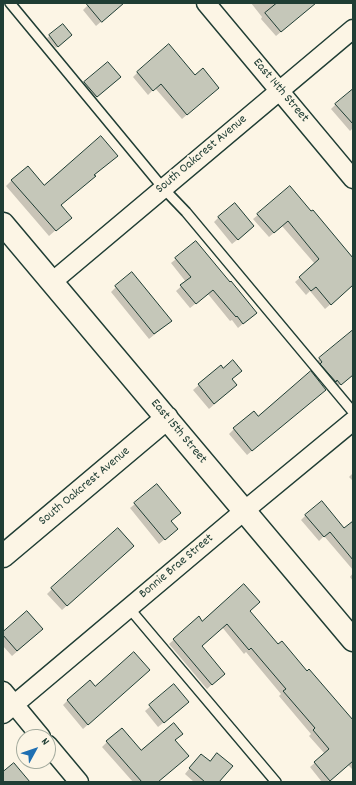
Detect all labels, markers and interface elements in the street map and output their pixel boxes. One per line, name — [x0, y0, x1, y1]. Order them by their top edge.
street label: East 14th Street — [249, 56, 311, 126]
street label: South Oakcrest Avenue — [153, 112, 251, 198]
street label: East 15th Street — [146, 397, 210, 467]
street label: South Oakcrest Avenue — [36, 444, 134, 530]
street label: Bonnie Brae Street — [137, 531, 217, 603]
north arrow — [16, 729, 56, 769]
text: N — [37, 735, 52, 749]

